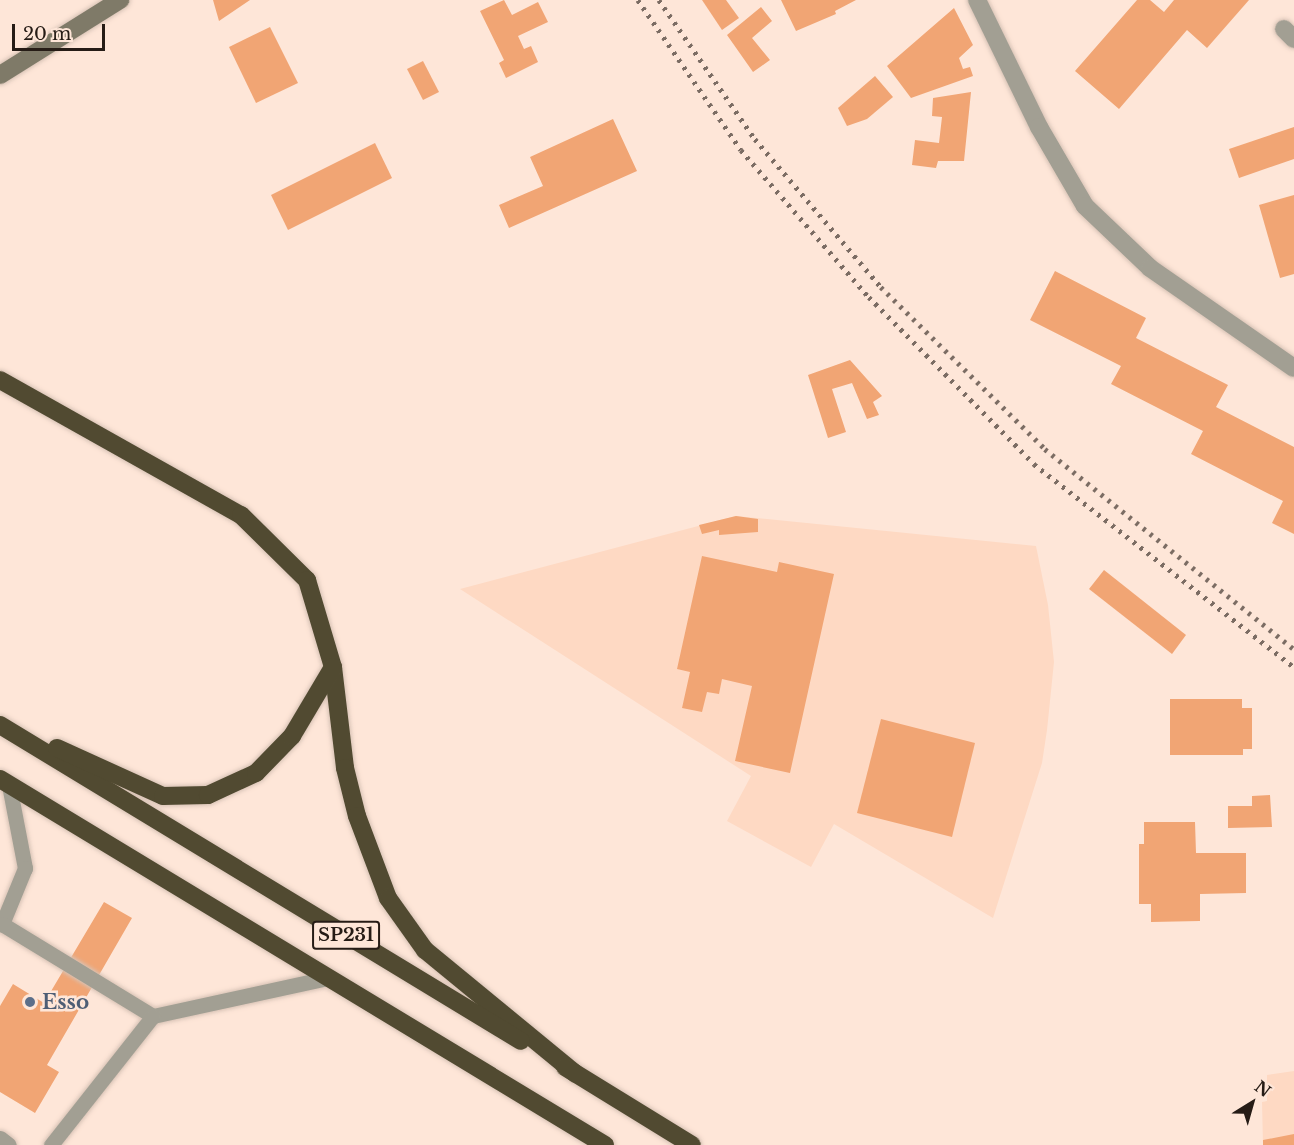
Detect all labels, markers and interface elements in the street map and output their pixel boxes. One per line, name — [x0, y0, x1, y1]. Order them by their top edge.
scale bar — [15, 12, 108, 50]
text: 20 m — [23, 23, 71, 45]
road number: SP231 — [312, 920, 380, 950]
place label: Esso — [42, 990, 89, 1014]
marker: Esso — [23, 995, 37, 1009]
north arrow — [1222, 1073, 1282, 1133]
text: N — [1251, 1076, 1275, 1101]

